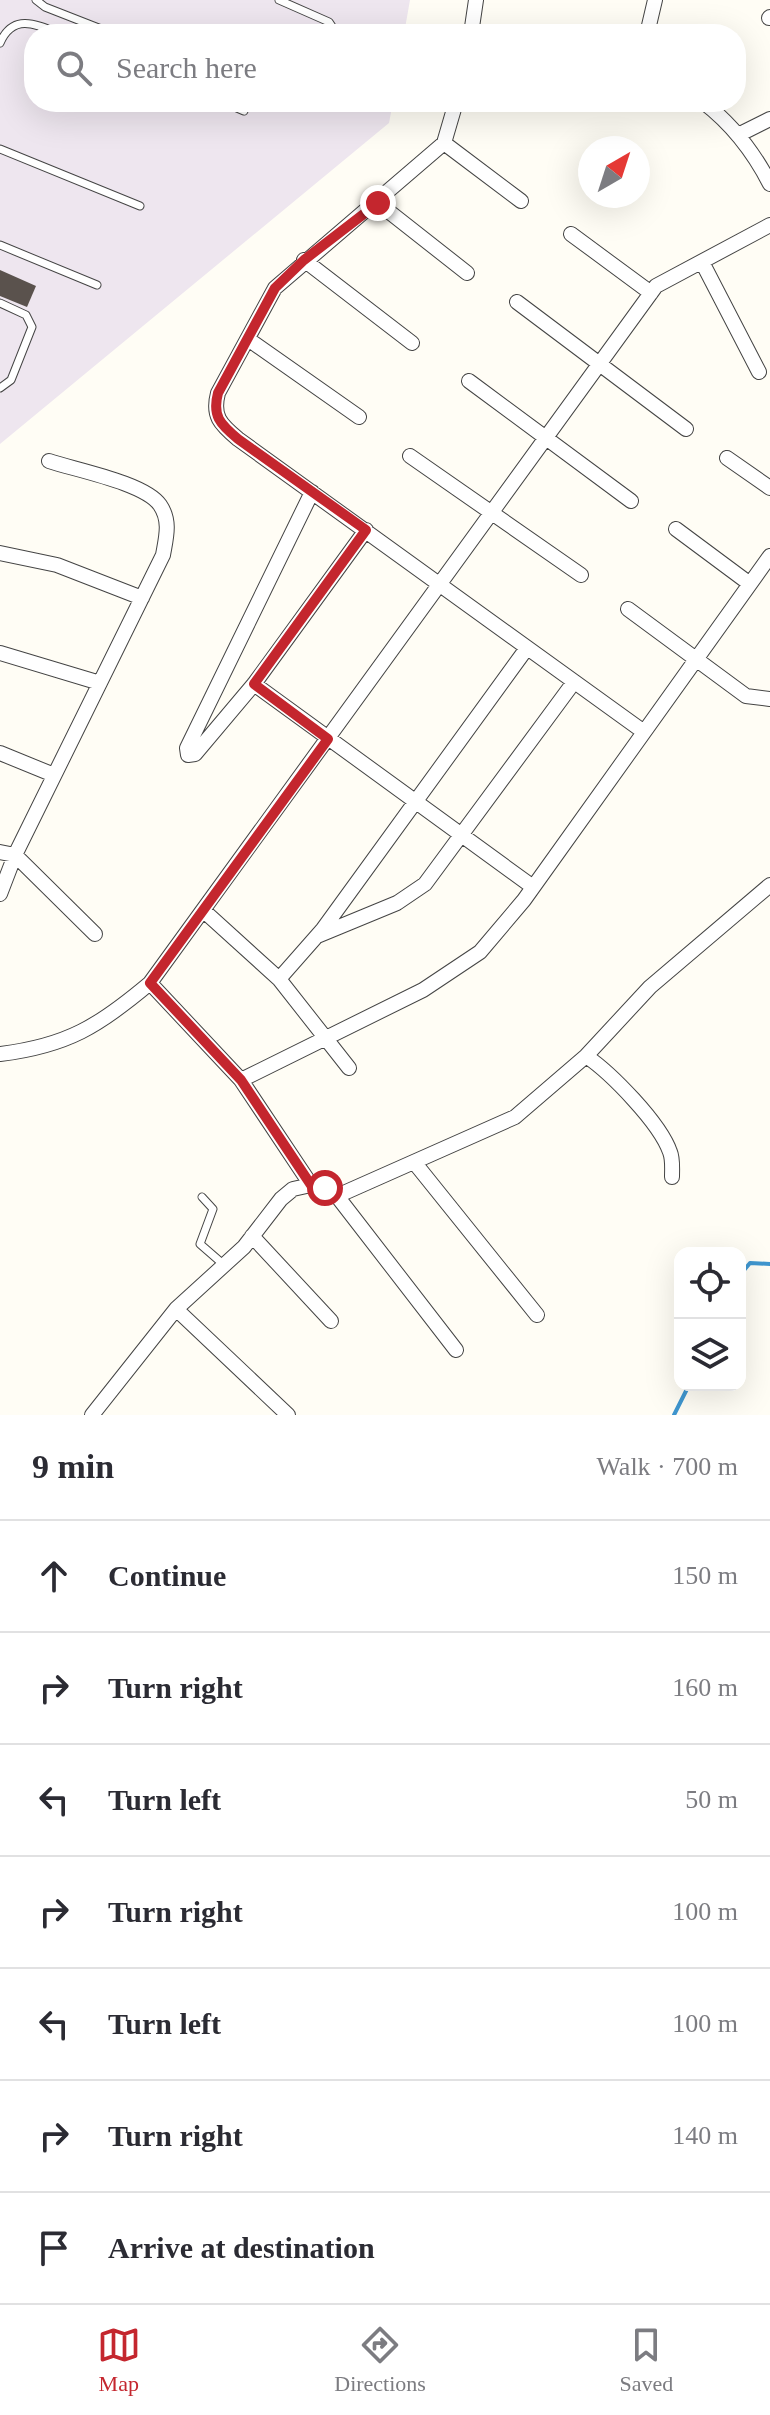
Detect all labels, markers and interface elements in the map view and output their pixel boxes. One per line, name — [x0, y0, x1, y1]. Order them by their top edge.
search box — [24, 24, 746, 112]
icon: search — [52, 46, 96, 90]
text: Search here — [116, 51, 257, 84]
north arrow — [578, 136, 650, 208]
route end — [360, 185, 396, 221]
route start — [307, 1170, 343, 1206]
map controls — [674, 1247, 746, 1391]
button: locate — [674, 1247, 746, 1319]
button: layers — [674, 1319, 746, 1391]
text: 9 min — [32, 1448, 114, 1485]
text: Walk · 700 m — [596, 1452, 738, 1481]
icon: ahead — [32, 1554, 76, 1598]
text: Continue — [108, 1559, 226, 1592]
text: 150 m — [672, 1561, 738, 1590]
icon: right — [32, 1666, 76, 1710]
text: Turn right — [108, 1671, 243, 1704]
text: 160 m — [672, 1673, 738, 1702]
icon: left — [32, 1778, 76, 1822]
text: Turn left — [108, 1783, 221, 1816]
text: 50 m — [685, 1785, 738, 1814]
icon: right — [32, 1890, 76, 1934]
text: Turn right — [108, 1895, 243, 1928]
text: 100 m — [672, 1897, 738, 1926]
icon: left — [32, 2002, 76, 2046]
text: Turn left — [108, 2007, 221, 2040]
text: 100 m — [672, 2009, 738, 2038]
icon: right — [32, 2114, 76, 2158]
text: Turn right — [108, 2119, 243, 2152]
text: 140 m — [672, 2121, 738, 2150]
icon: arrive — [32, 2226, 76, 2270]
text: Arrive at destination — [108, 2231, 375, 2264]
tab: Map — [97, 2323, 141, 2397]
tab: Directions — [334, 2323, 426, 2397]
tab: Saved — [619, 2323, 673, 2397]

